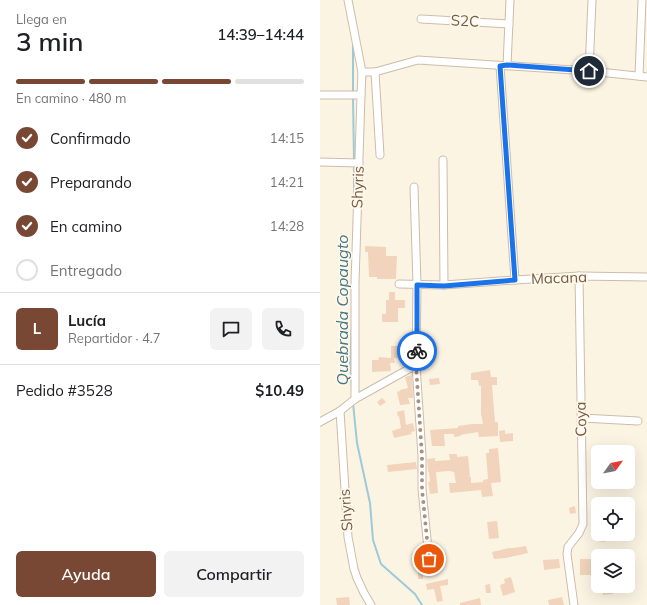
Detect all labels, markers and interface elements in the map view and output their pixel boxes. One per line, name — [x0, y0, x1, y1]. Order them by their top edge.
street label: S2C — [450, 10, 480, 31]
text: Llega en — [16, 11, 67, 27]
text: 3 min — [16, 25, 84, 58]
text: 14:39–14:44 — [217, 25, 304, 44]
pin — [572, 54, 606, 88]
icon: home — [578, 60, 600, 82]
text: En camino · 480 m — [16, 90, 126, 106]
icon: check — [16, 127, 38, 149]
text: Confirmado — [50, 129, 131, 148]
text: 14:15 — [270, 130, 304, 146]
street label: Shyris — [347, 165, 368, 209]
icon: check — [16, 171, 38, 193]
text: Preparando — [50, 173, 132, 192]
text: 14:21 — [270, 174, 304, 190]
icon: check — [16, 215, 38, 237]
text: En camino — [50, 217, 122, 236]
text: 14:28 — [270, 218, 304, 234]
water label: Quebrada Copaugto — [332, 235, 352, 385]
text: Entregado — [50, 261, 122, 280]
street label: Macana — [531, 267, 587, 288]
button: chat — [210, 308, 252, 350]
button: phone — [262, 308, 304, 350]
text: Lucía — [68, 311, 106, 330]
text: L — [33, 319, 41, 338]
text: Repartidor · 4.7 — [68, 330, 161, 346]
courier — [397, 331, 437, 371]
icon: bike — [406, 340, 428, 362]
text: Pedido #3528 — [16, 381, 113, 400]
text: $10.49 — [255, 381, 304, 400]
street label: Coya — [571, 401, 590, 437]
north arrow — [591, 445, 635, 489]
map controls — [591, 445, 635, 593]
street label: Shyris — [335, 488, 356, 532]
button: locate — [591, 497, 635, 541]
pin — [412, 542, 446, 576]
icon: bag — [418, 548, 440, 570]
button: layers — [591, 549, 635, 593]
button: Ayuda — [16, 551, 156, 597]
button: Compartir — [164, 551, 304, 597]

